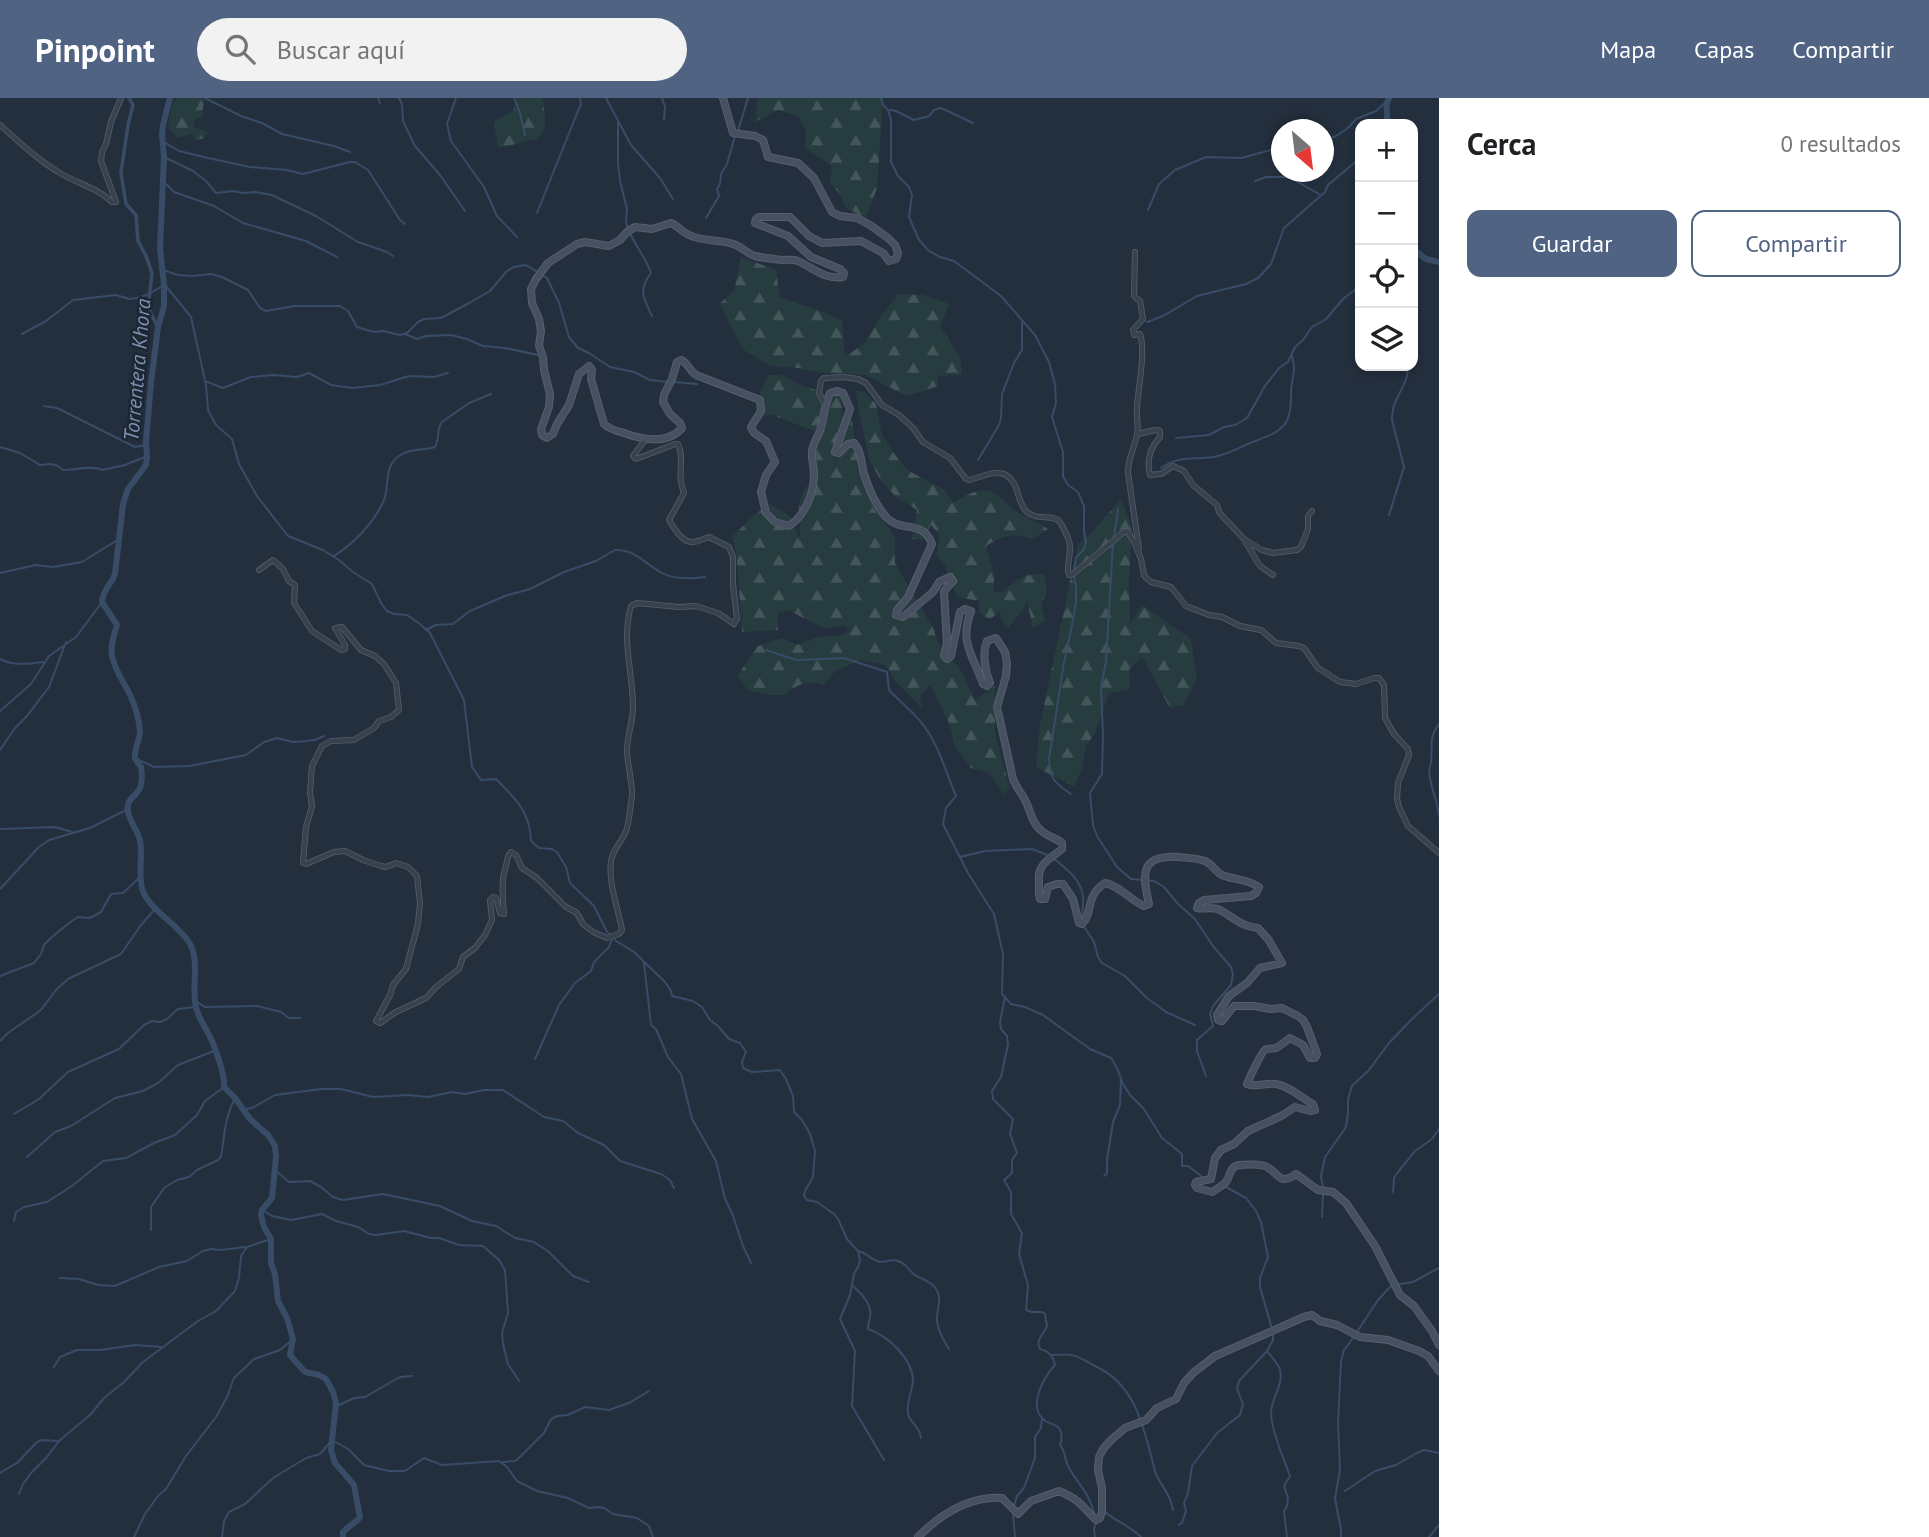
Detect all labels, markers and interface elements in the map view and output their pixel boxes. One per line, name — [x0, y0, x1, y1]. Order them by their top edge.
search box — [197, 18, 687, 81]
text: Pinpoint — [35, 28, 155, 71]
icon: search — [221, 30, 259, 68]
text: Buscar aquí — [277, 33, 405, 66]
text: Mapa — [1600, 34, 1656, 65]
text: Capas — [1694, 34, 1754, 65]
text: Compartir — [1792, 34, 1894, 65]
north arrow — [1271, 119, 1334, 182]
map controls — [1355, 119, 1418, 371]
button: + — [1355, 119, 1418, 182]
text: Cerca — [1467, 124, 1536, 163]
text: 0 resultados — [1780, 129, 1901, 158]
button: − — [1355, 182, 1418, 245]
button: Guardar — [1467, 210, 1677, 277]
button: Compartir — [1691, 210, 1901, 277]
button: locate — [1355, 245, 1418, 308]
water label: Torrentera Khora — [117, 297, 157, 443]
button: layers — [1355, 308, 1418, 371]

